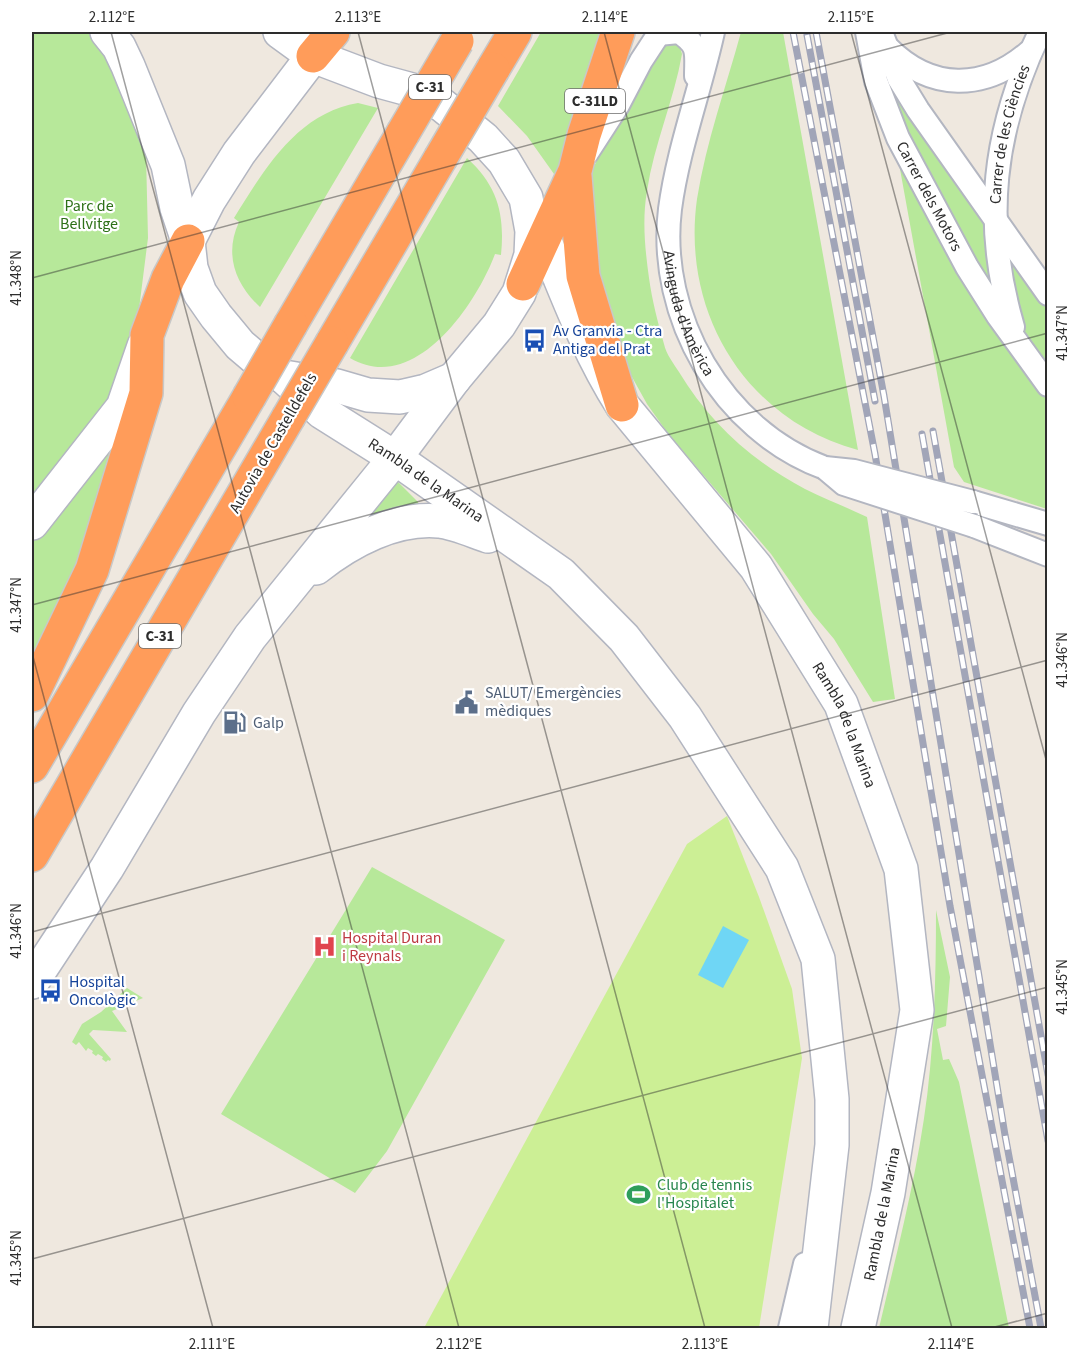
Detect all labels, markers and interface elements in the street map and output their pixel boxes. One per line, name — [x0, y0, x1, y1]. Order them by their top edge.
text: 2.112°E — [89, 7, 135, 28]
text: 2.113°E — [335, 7, 381, 28]
text: 2.114°E — [582, 7, 628, 28]
text: 2.115°E — [828, 7, 874, 28]
street label: Carrer de les Ciències — [985, 61, 1036, 204]
road number: C-31 — [409, 75, 451, 99]
road number: C-31LD — [565, 89, 625, 113]
street label: Carrer dels Motors — [891, 137, 968, 255]
park label: Parc de Bellvitge — [60, 195, 118, 235]
text: 41.348°N — [6, 250, 27, 306]
street label: Avinguda d'Amèrica — [658, 250, 720, 381]
text: 41.347°N — [1052, 305, 1073, 361]
place label: Av Granvia - Ctra Antiga del Prat — [553, 320, 662, 360]
bus stop icon: Av Granvia - Ctra Antiga del Prat — [522, 327, 548, 353]
street label: Autovia de Castelldefels — [224, 369, 322, 517]
street label: Rambla de la Marina — [364, 433, 488, 528]
text: 41.347°N — [6, 577, 27, 633]
road number: C-31 — [139, 624, 181, 648]
text: 41.346°N — [1052, 632, 1073, 688]
street label: Rambla de la Marina — [807, 658, 882, 791]
place label: SALUT/ Emergències mèdiques — [485, 682, 622, 722]
public building icon: SALUT/ Emergències mèdiques — [454, 689, 480, 715]
fuel station icon: Galp — [222, 710, 248, 736]
place label: Galp — [253, 712, 284, 734]
text: 41.346°N — [6, 903, 27, 959]
place label: Hospital Duran i Reynals — [342, 927, 442, 967]
hospital icon: Hospital Duran i Reynals — [311, 934, 337, 960]
text: 41.345°N — [1052, 959, 1073, 1015]
place label: Hospital Oncològic — [69, 971, 136, 1011]
bus stop icon: Hospital Oncològic — [38, 978, 64, 1004]
street label: Rambla de la Marina — [858, 1145, 906, 1283]
place label: Club de tennis l'Hospitalet — [657, 1174, 753, 1214]
sports icon: Club de tennis l'Hospitalet — [626, 1181, 652, 1207]
text: 41.345°N — [6, 1230, 27, 1286]
text: 2.111°E — [189, 1334, 235, 1355]
text: 2.112°E — [436, 1334, 482, 1355]
text: 2.113°E — [682, 1334, 728, 1355]
text: 2.114°E — [928, 1334, 974, 1355]

